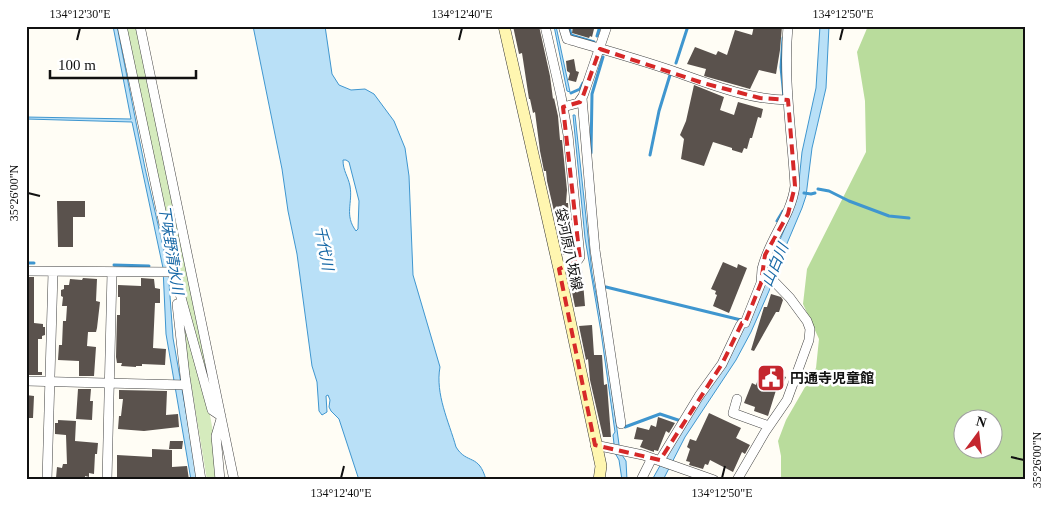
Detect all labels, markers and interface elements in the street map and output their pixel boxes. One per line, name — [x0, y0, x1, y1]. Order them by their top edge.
text: 134°12'30"E — [49, 7, 111, 21]
text: 134°12'40"E — [431, 7, 493, 21]
text: 134°12'50"E — [812, 7, 874, 21]
scale bar — [50, 48, 196, 80]
text: 100 m — [58, 57, 96, 73]
text: 35°26'00"N — [7, 164, 21, 221]
water label: 下味野清水川 — [156, 204, 186, 298]
street label: 袋河原八坂線 — [552, 206, 586, 292]
water label: 千代川 — [312, 224, 336, 274]
water label: 山白川 — [759, 239, 792, 289]
public building icon: 円通寺児童館 — [756, 363, 786, 393]
place label: 円通寺児童館 — [790, 371, 874, 386]
north arrow — [954, 408, 1004, 458]
text: N — [974, 413, 988, 430]
text: 35°26'00"N — [1030, 431, 1044, 488]
text: 134°12'40"E — [310, 486, 372, 500]
text: 134°12'50"E — [691, 486, 753, 500]

